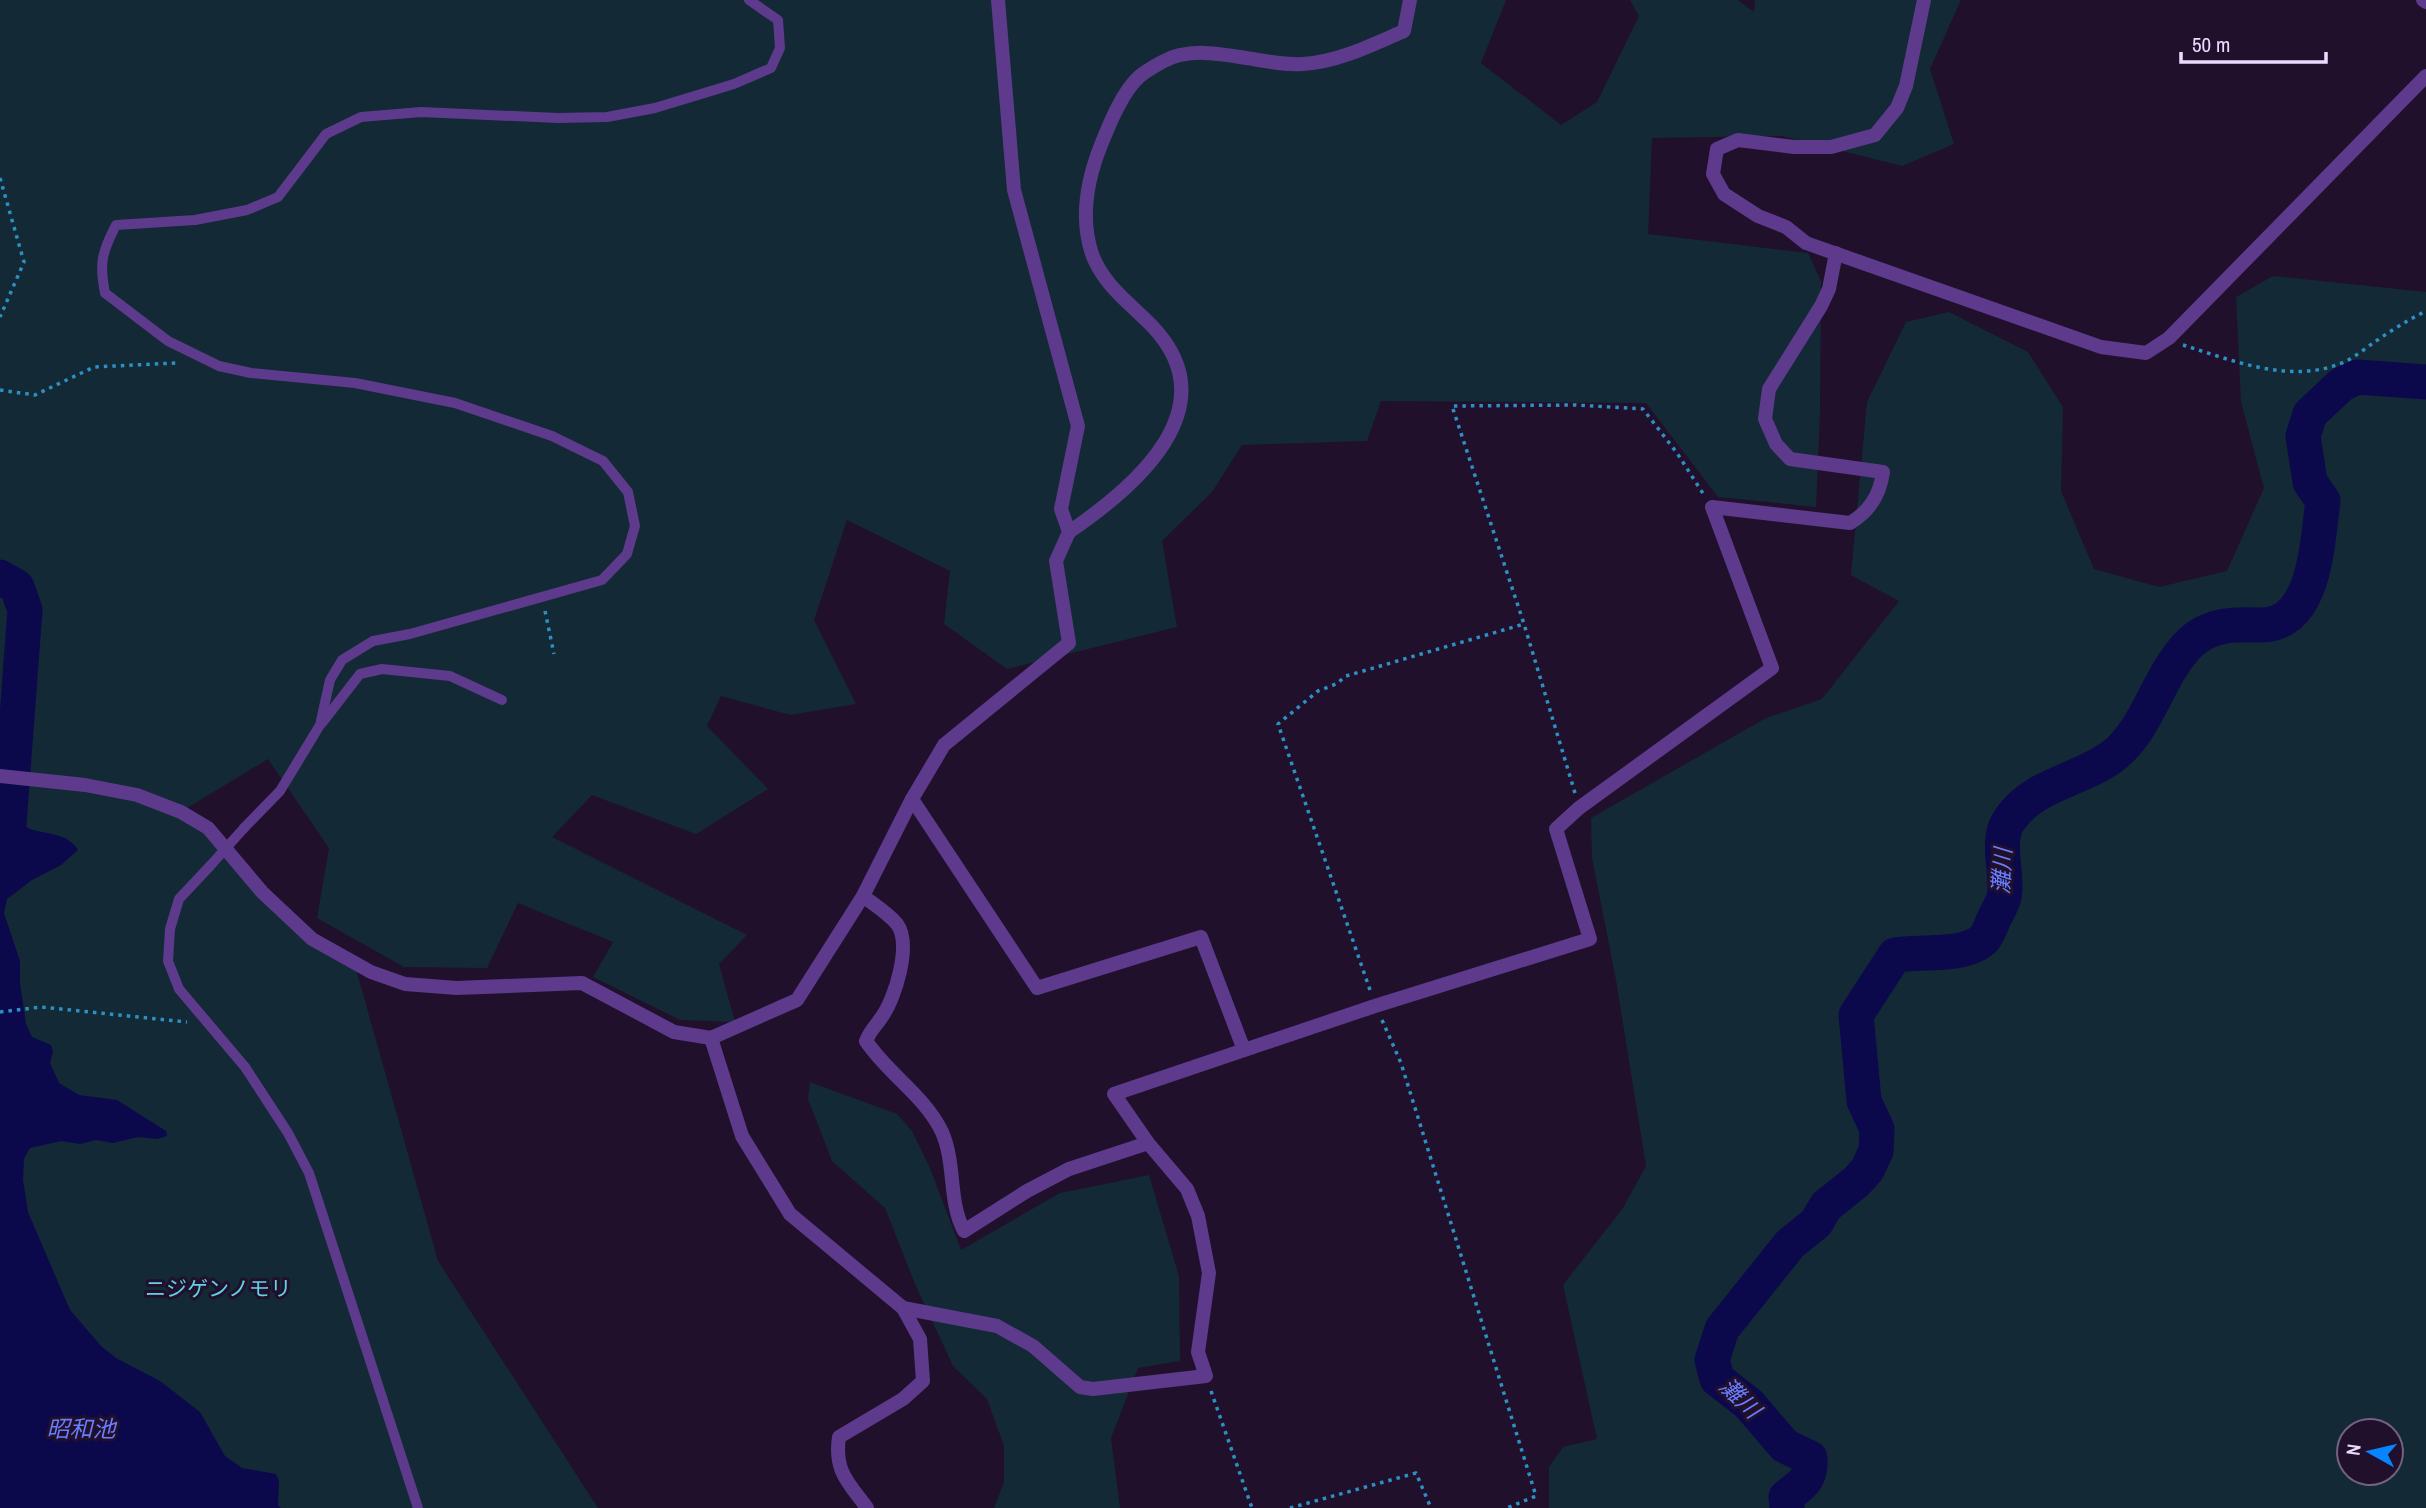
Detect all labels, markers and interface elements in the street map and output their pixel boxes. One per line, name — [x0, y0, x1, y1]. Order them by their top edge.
scale bar — [2181, 21, 2326, 65]
text: 50 m — [2192, 30, 2230, 59]
water label: 灘川 — [1985, 844, 2018, 895]
park label: ニジゲンノモリ — [145, 1274, 291, 1303]
water label: 灘川 — [1713, 1371, 1770, 1427]
water label: 昭和池 — [47, 1413, 118, 1444]
north arrow — [2335, 1417, 2405, 1487]
text: N — [2340, 1442, 2367, 1457]

